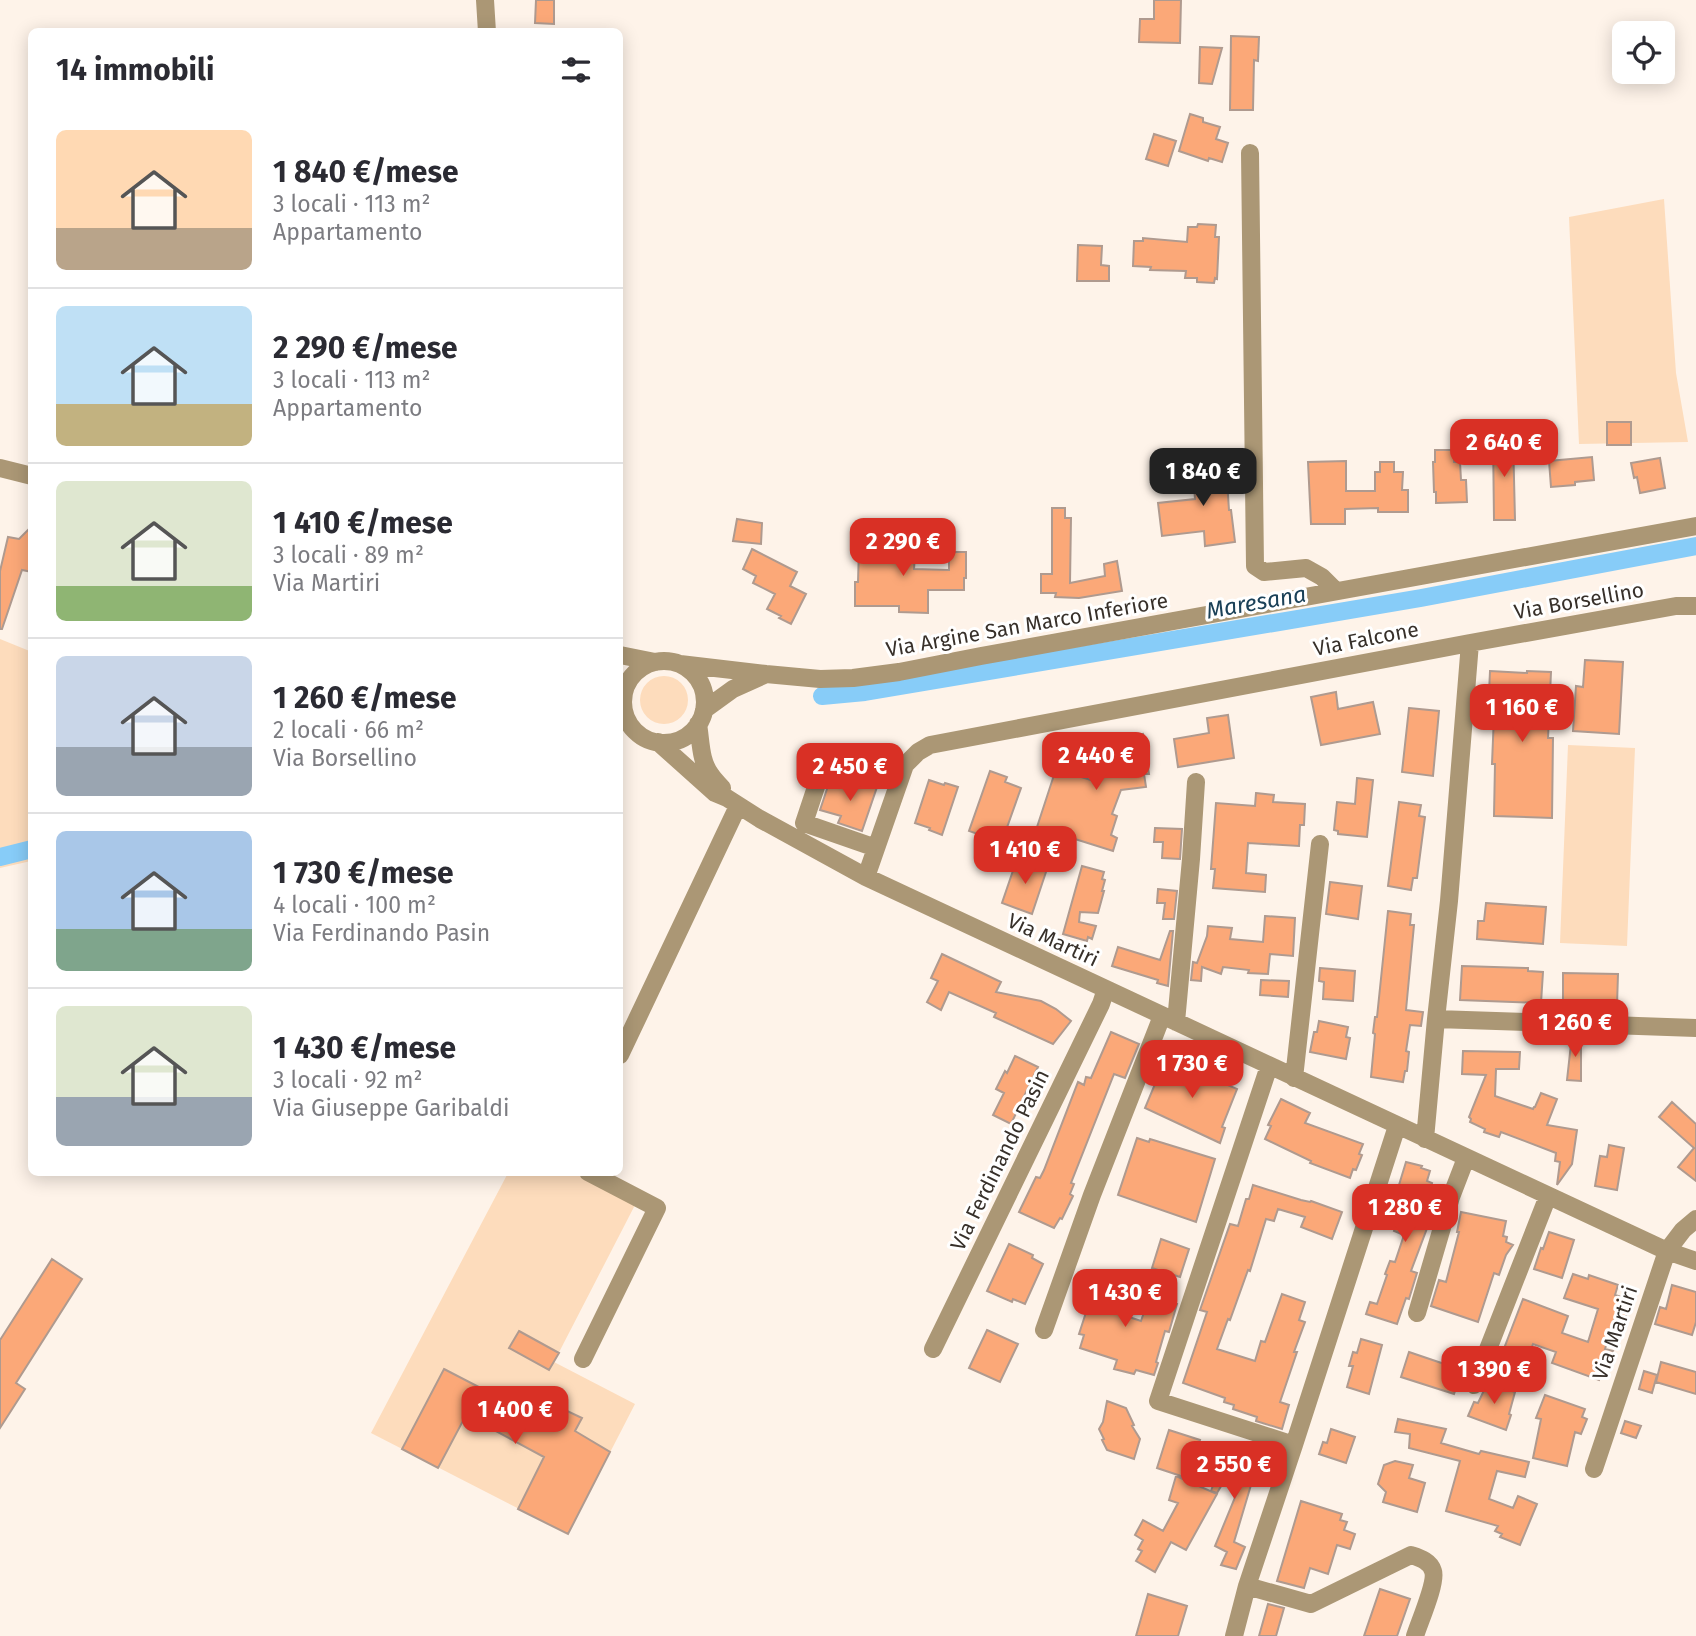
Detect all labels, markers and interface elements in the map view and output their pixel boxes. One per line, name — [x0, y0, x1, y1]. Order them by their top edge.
map controls — [1612, 21, 1675, 84]
button: locate — [1612, 21, 1675, 84]
icon: filters — [557, 51, 595, 89]
text: 14 immobili — [56, 52, 214, 88]
text: 1 840 €/mese — [273, 154, 458, 190]
icon: home — [112, 158, 196, 242]
text: 3 locali · 113 m² — [273, 190, 431, 218]
text: Appartamento — [273, 218, 422, 246]
text: 2 290 €/mese — [273, 330, 458, 366]
icon: home — [112, 334, 196, 418]
text: 3 locali · 113 m² — [273, 366, 431, 394]
text: Appartamento — [273, 394, 422, 422]
pin: 2 640 € — [1439, 420, 1569, 479]
text: 2 640 € — [1466, 428, 1542, 456]
pin: 1 840 € — [1138, 448, 1268, 508]
text: 1 840 € — [1166, 457, 1240, 485]
text: 1 410 €/mese — [273, 505, 453, 541]
icon: home — [112, 509, 196, 593]
pin: 2 290 € — [838, 518, 968, 578]
text: 2 290 € — [866, 527, 940, 555]
text: 3 locali · 89 m² — [273, 541, 424, 569]
text: Via Martiri — [273, 569, 380, 597]
street label: Via Borsellino — [1512, 577, 1646, 625]
water label: Maresana — [1204, 579, 1308, 625]
street label: Via Argine San Marco Inferiore — [884, 587, 1170, 663]
street label: Via Falcone — [1311, 616, 1421, 662]
text: 1 260 €/mese — [273, 680, 457, 716]
icon: home — [112, 684, 196, 768]
pin: 1 160 € — [1457, 684, 1587, 744]
text: 1 160 € — [1486, 693, 1558, 721]
text: 2 locali · 66 m² — [273, 716, 424, 744]
pin: 2 440 € — [1031, 732, 1161, 792]
text: 2 440 € — [1058, 741, 1134, 769]
text: Via Borsellino — [273, 744, 417, 772]
pin: 2 450 € — [785, 744, 915, 803]
text: 2 450 € — [813, 752, 887, 780]
pin: 1 410 € — [960, 826, 1090, 886]
text: 1 410 € — [990, 835, 1060, 863]
text: 1 730 €/mese — [273, 855, 454, 891]
icon: home — [112, 859, 196, 943]
text: 4 locali · 100 m² — [273, 891, 436, 919]
street label: Via Martiri — [1003, 908, 1103, 972]
text: Via Ferdinando Pasin — [273, 919, 490, 947]
pin: 1 260 € — [1510, 1000, 1640, 1059]
text: 1 260 € — [1538, 1008, 1612, 1036]
text: 1 430 €/mese — [273, 1030, 456, 1066]
icon: home — [112, 1034, 196, 1118]
pin: 1 730 € — [1127, 1040, 1257, 1100]
text: 1 730 € — [1156, 1049, 1228, 1077]
street label: Via Ferdinando Pasin — [945, 1065, 1055, 1255]
text: 3 locali · 92 m² — [273, 1066, 422, 1094]
text: Via Giuseppe Garibaldi — [273, 1094, 509, 1122]
pin: 1 280 € — [1340, 1184, 1470, 1244]
text: 1 280 € — [1368, 1193, 1442, 1221]
pin: 1 430 € — [1060, 1270, 1190, 1329]
text: 1 430 € — [1088, 1278, 1162, 1306]
street label: Via Martiri — [1587, 1282, 1643, 1384]
pin: 1 390 € — [1429, 1346, 1559, 1406]
text: 1 390 € — [1457, 1355, 1531, 1383]
pin: 1 400 € — [450, 1386, 580, 1446]
text: 1 400 € — [477, 1395, 553, 1423]
pin: 2 550 € — [1169, 1442, 1299, 1501]
text: 2 550 € — [1197, 1450, 1271, 1478]

